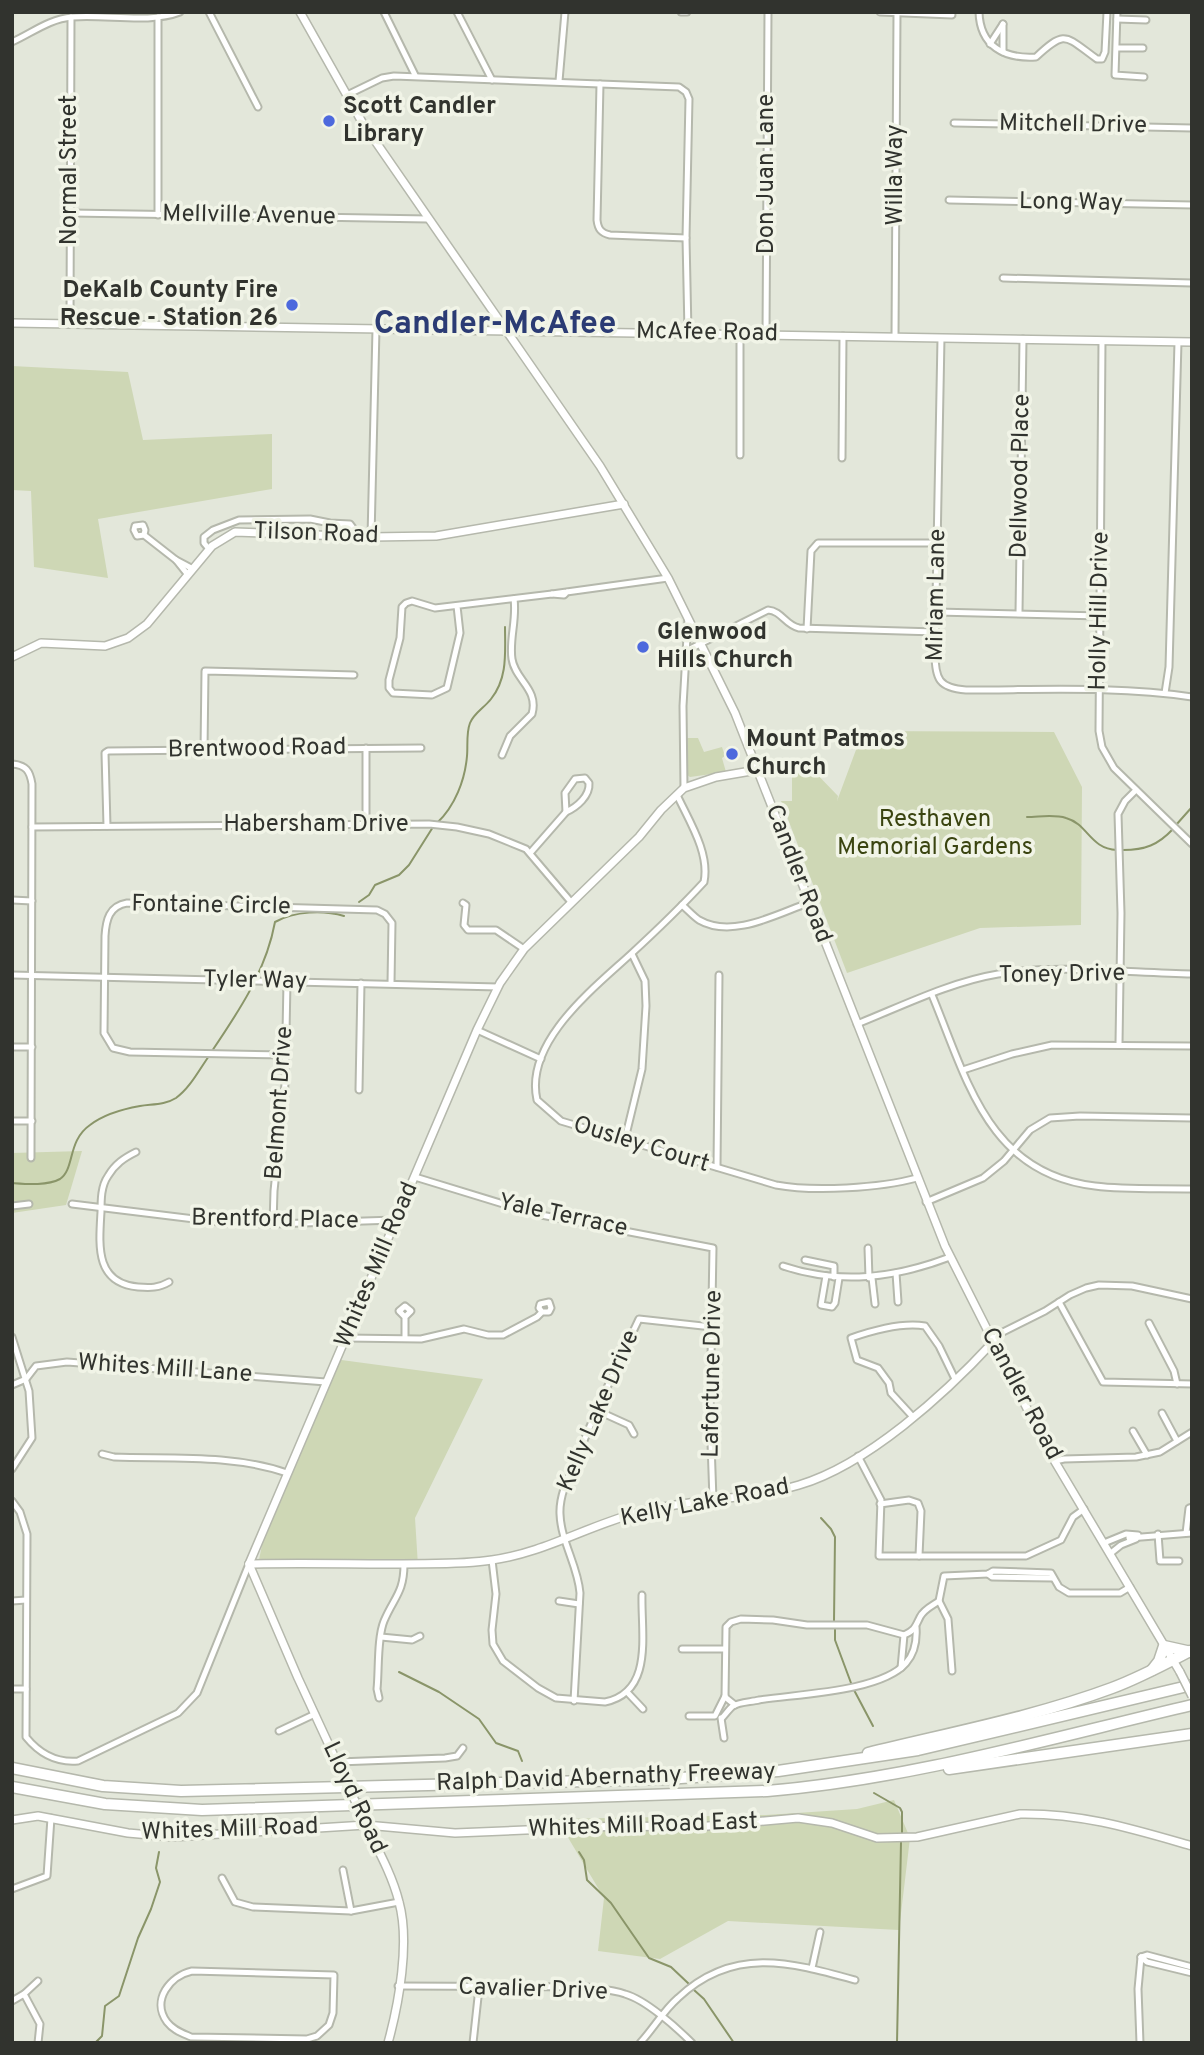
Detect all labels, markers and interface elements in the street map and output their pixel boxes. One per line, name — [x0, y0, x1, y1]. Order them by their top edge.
place label: Scott Candler Library — [343, 92, 496, 150]
street label: Don Juan Lane — [752, 94, 782, 254]
street label: Normal Street — [55, 95, 85, 245]
street label: Mitchell Drive — [999, 109, 1147, 141]
marker: Scott Candler Library — [321, 113, 337, 129]
street label: Willa Way — [881, 124, 911, 226]
street label: Long Way — [1019, 187, 1123, 219]
street label: Mellville Avenue — [162, 199, 336, 233]
place label: DeKalb County Fire Rescue - Station 26 — [60, 276, 278, 334]
marker: DeKalb County Fire Rescue - Station 26 — [284, 297, 300, 313]
district label: Candler-McAfee — [374, 305, 616, 345]
street label: McAfee Road — [636, 317, 778, 349]
street label: Dellwood Place — [1005, 393, 1037, 559]
street label: Tilson Road — [253, 517, 379, 551]
street label: Miriam Lane — [921, 528, 953, 662]
street label: Holly Hill Drive — [1084, 531, 1116, 691]
place label: Glenwood Hills Church — [657, 618, 793, 676]
marker: Glenwood Hills Church — [635, 639, 651, 655]
place label: Mount Patmos Church — [746, 725, 905, 783]
street label: Brentwood Road — [167, 732, 347, 766]
marker: Mount Patmos Church — [724, 746, 740, 762]
street label: Candler Road — [758, 801, 838, 947]
park label: Resthaven Memorial Gardens — [837, 805, 1033, 863]
street label: Habersham Drive — [223, 810, 409, 840]
street label: Fontaine Circle — [131, 890, 291, 922]
street label: Toney Drive — [998, 959, 1126, 991]
street label: Tyler Way — [202, 965, 308, 997]
street label: Belmont Drive — [260, 1025, 300, 1181]
street label: Ousley Court — [569, 1110, 713, 1180]
street label: Whites Mill Road — [329, 1178, 425, 1352]
street label: Yale Terrace — [496, 1188, 630, 1244]
street label: Brentford Place — [191, 1204, 359, 1236]
street label: Lafortune Drive — [697, 1290, 729, 1458]
street label: Candler Road — [974, 1323, 1068, 1465]
street label: Kelly Lake Drive — [551, 1326, 647, 1496]
street label: Whites Mill Lane — [77, 1348, 253, 1390]
street label: Kelly Lake Road — [618, 1472, 792, 1534]
street label: Lloyd Road — [315, 1737, 393, 1859]
street label: Ralph David Abernathy Freeway — [436, 1757, 776, 1799]
street label: Whites Mill Road East — [528, 1807, 758, 1845]
street label: Whites Mill Road — [141, 1812, 319, 1848]
street label: Cavalier Drive — [458, 1972, 608, 2008]

